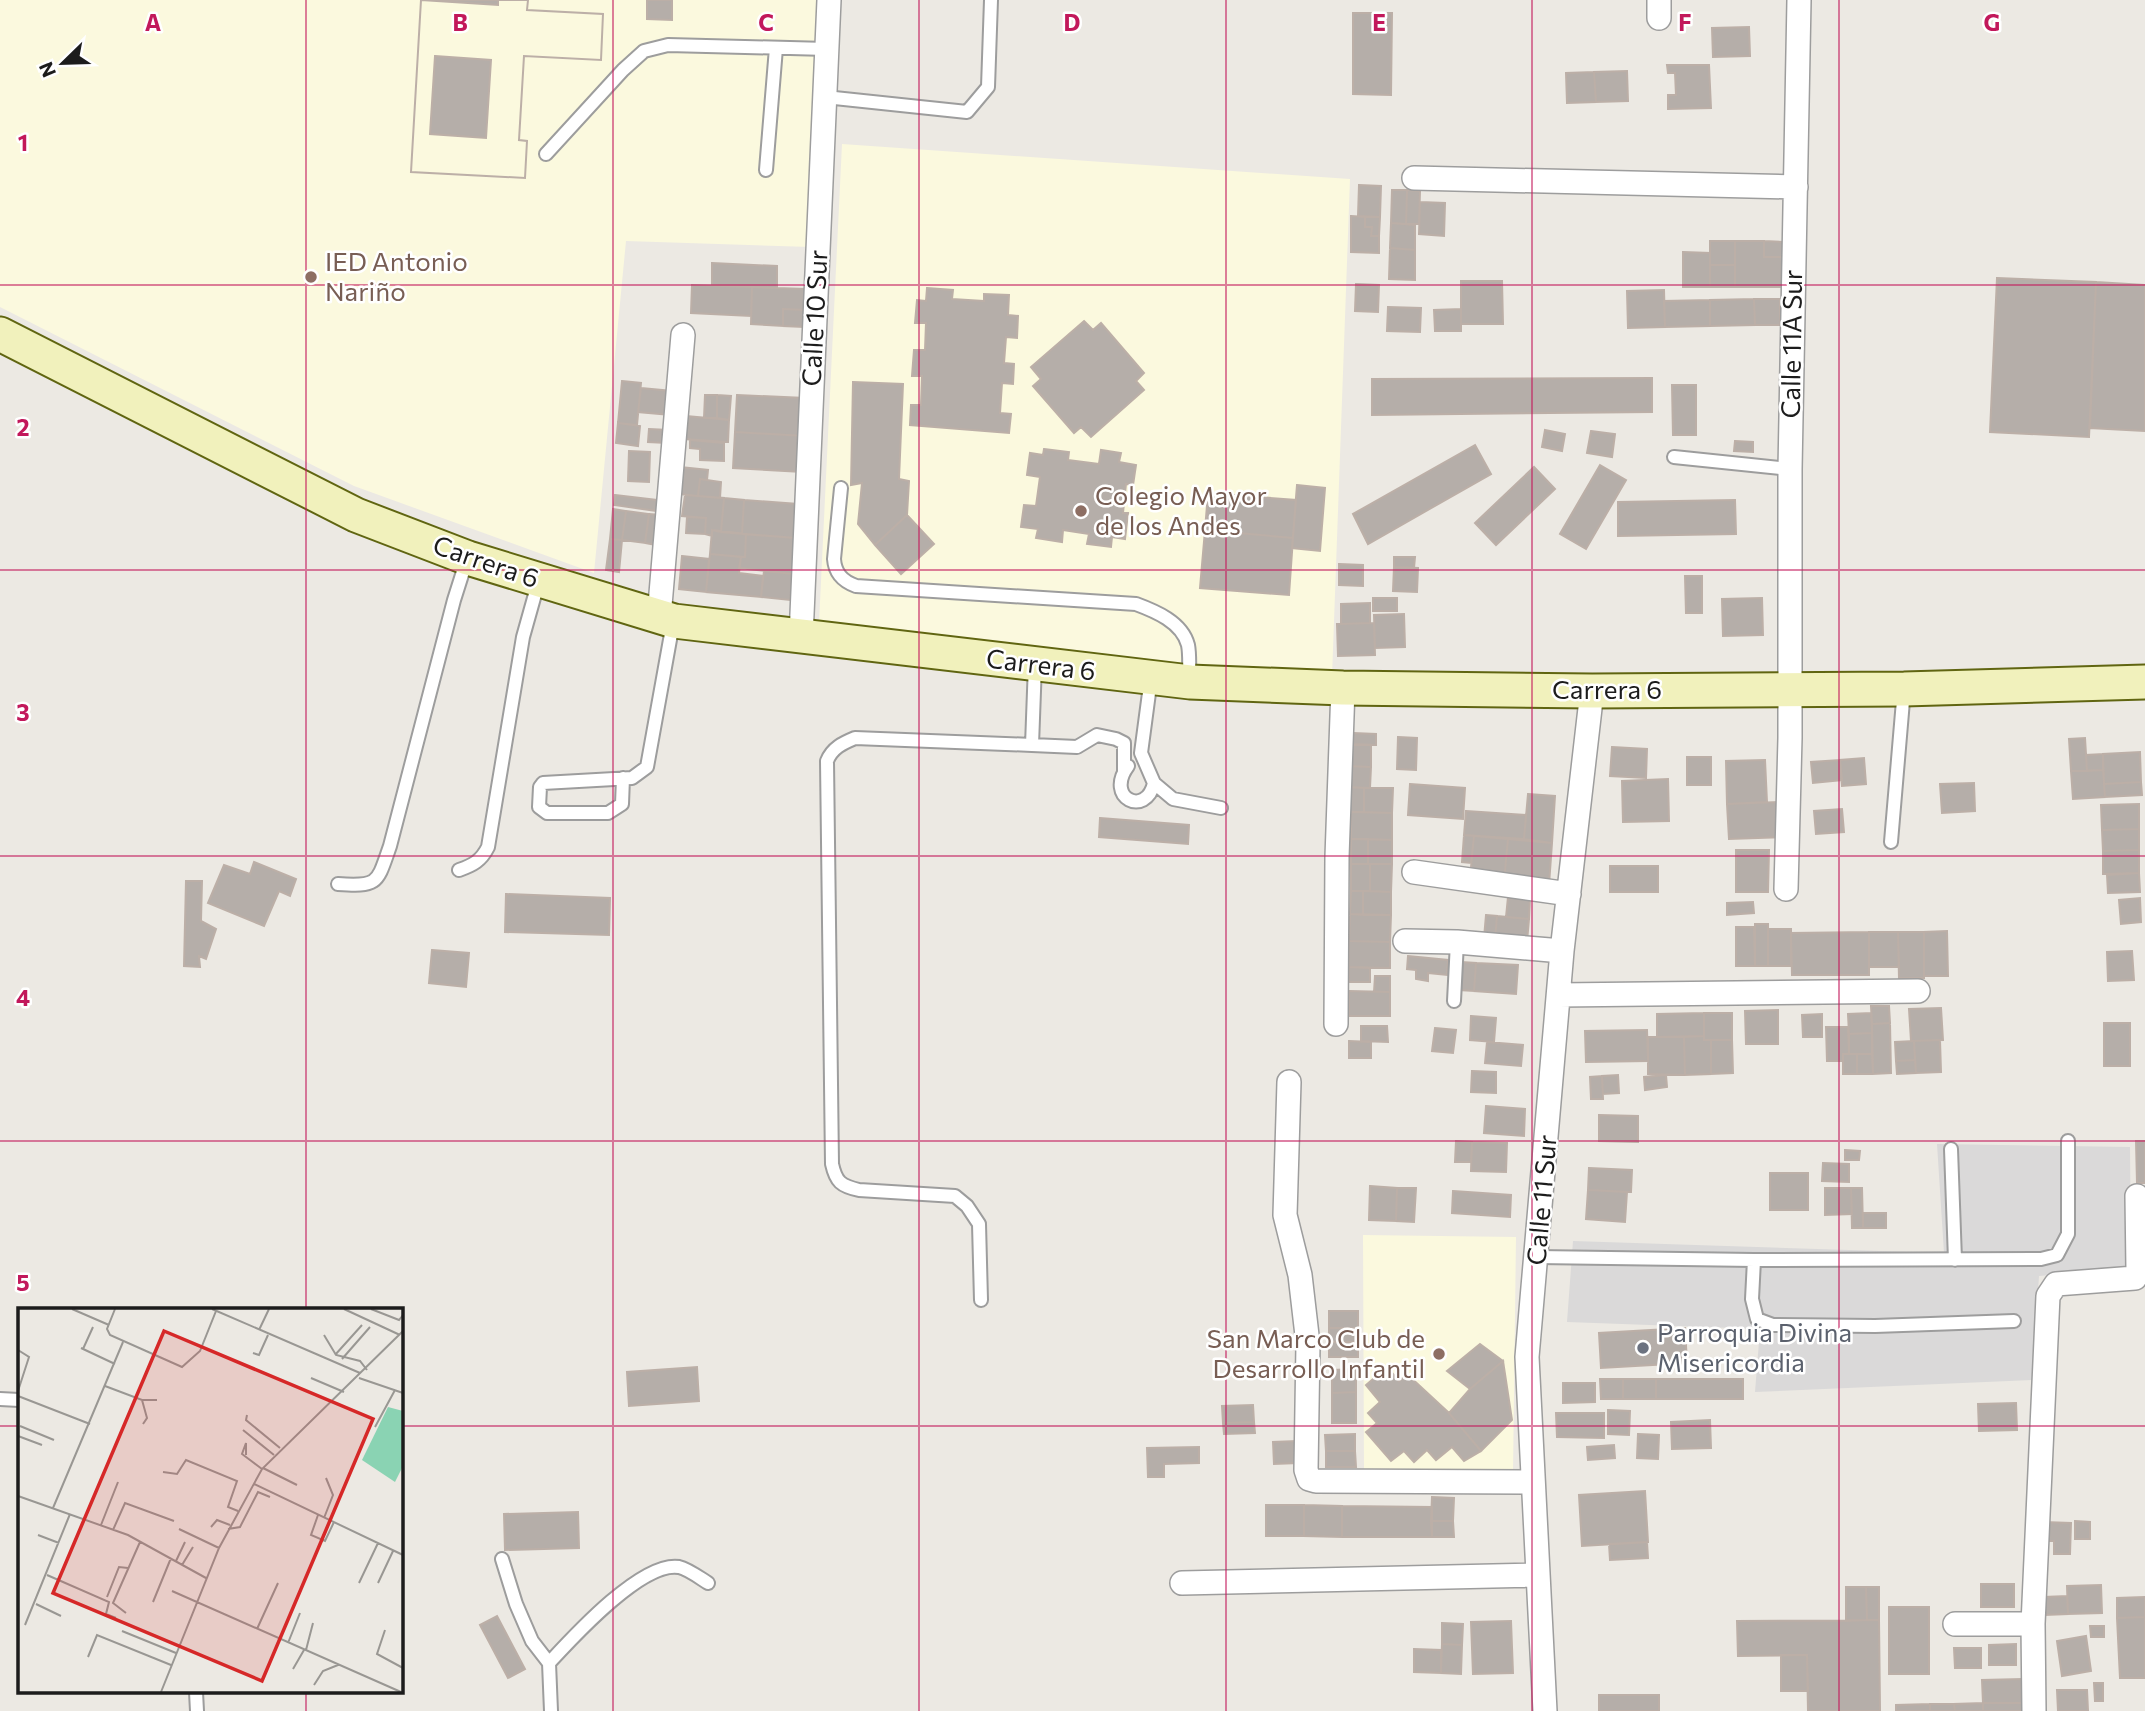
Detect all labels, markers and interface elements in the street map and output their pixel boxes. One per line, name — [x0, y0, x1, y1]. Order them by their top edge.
text: A — [145, 8, 162, 36]
text: B — [452, 8, 468, 36]
text: C — [758, 8, 774, 36]
text: D — [1064, 8, 1081, 36]
text: E — [1372, 8, 1386, 36]
text: F — [1678, 8, 1692, 36]
text: G — [1984, 8, 2000, 36]
north arrow — [28, 28, 98, 98]
text: N — [34, 59, 60, 81]
text: 1 — [18, 128, 28, 156]
place label: IED Antonio Nariño — [325, 245, 468, 306]
street label: Calle 10 Sur — [794, 249, 833, 387]
marker: IED Antonio Nariño — [303, 269, 319, 285]
street label: Calle 11A Sur — [1774, 269, 1807, 419]
text: 2 — [16, 413, 30, 441]
place label: Colegio Mayor de los Andes — [1095, 479, 1267, 540]
marker: Colegio Mayor de los Andes — [1073, 503, 1089, 519]
street label: Carrera 6 — [429, 528, 544, 593]
street label: Carrera 6 — [985, 641, 1098, 686]
street label: Carrera 6 — [1552, 673, 1662, 704]
text: 3 — [16, 698, 30, 726]
text: 4 — [16, 983, 30, 1011]
street label: Calle 11 Sur — [1519, 1133, 1562, 1266]
text: 5 — [16, 1268, 30, 1296]
inset map — [18, 1308, 402, 1694]
place label: Parroquia Divina Misericordia — [1657, 1316, 1852, 1377]
place label: San Marco Club de Desarrollo Infantil — [1207, 1322, 1425, 1383]
marker: Parroquia Divina Misericordia — [1635, 1340, 1651, 1356]
marker: San Marco Club de Desarrollo Infantil — [1431, 1346, 1447, 1362]

